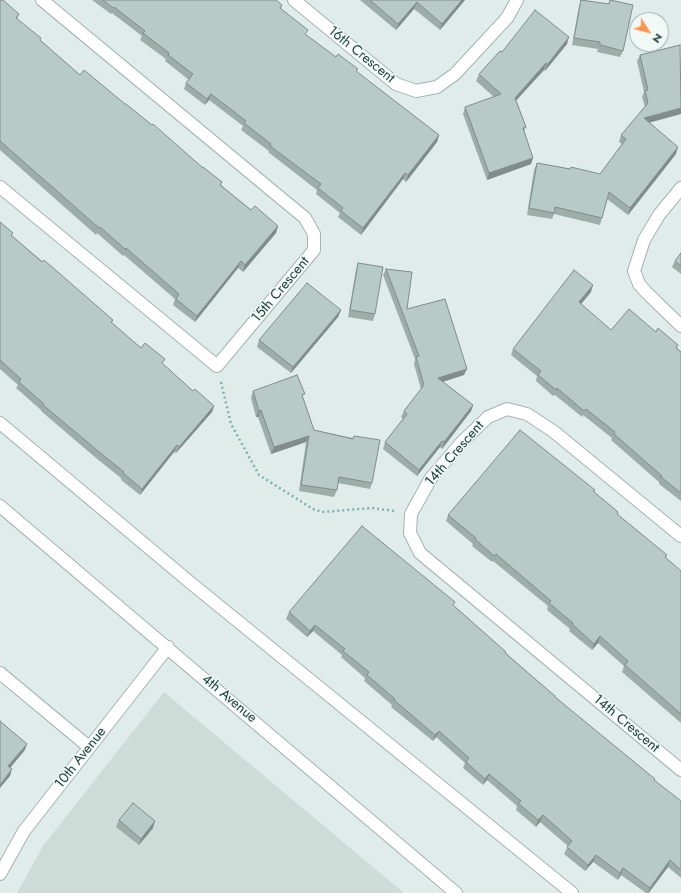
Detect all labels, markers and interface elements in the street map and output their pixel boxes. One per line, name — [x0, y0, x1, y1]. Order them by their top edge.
north arrow — [629, 12, 669, 52]
street label: 16th Crescent — [324, 23, 398, 87]
text: N — [649, 30, 667, 47]
street label: 15th Crescent — [249, 254, 313, 326]
street label: 14th Crescent — [422, 418, 488, 490]
street label: 4th Avenue — [198, 671, 260, 727]
street label: 14th Crescent — [590, 692, 662, 756]
street label: 10th Avenue — [52, 724, 110, 792]

